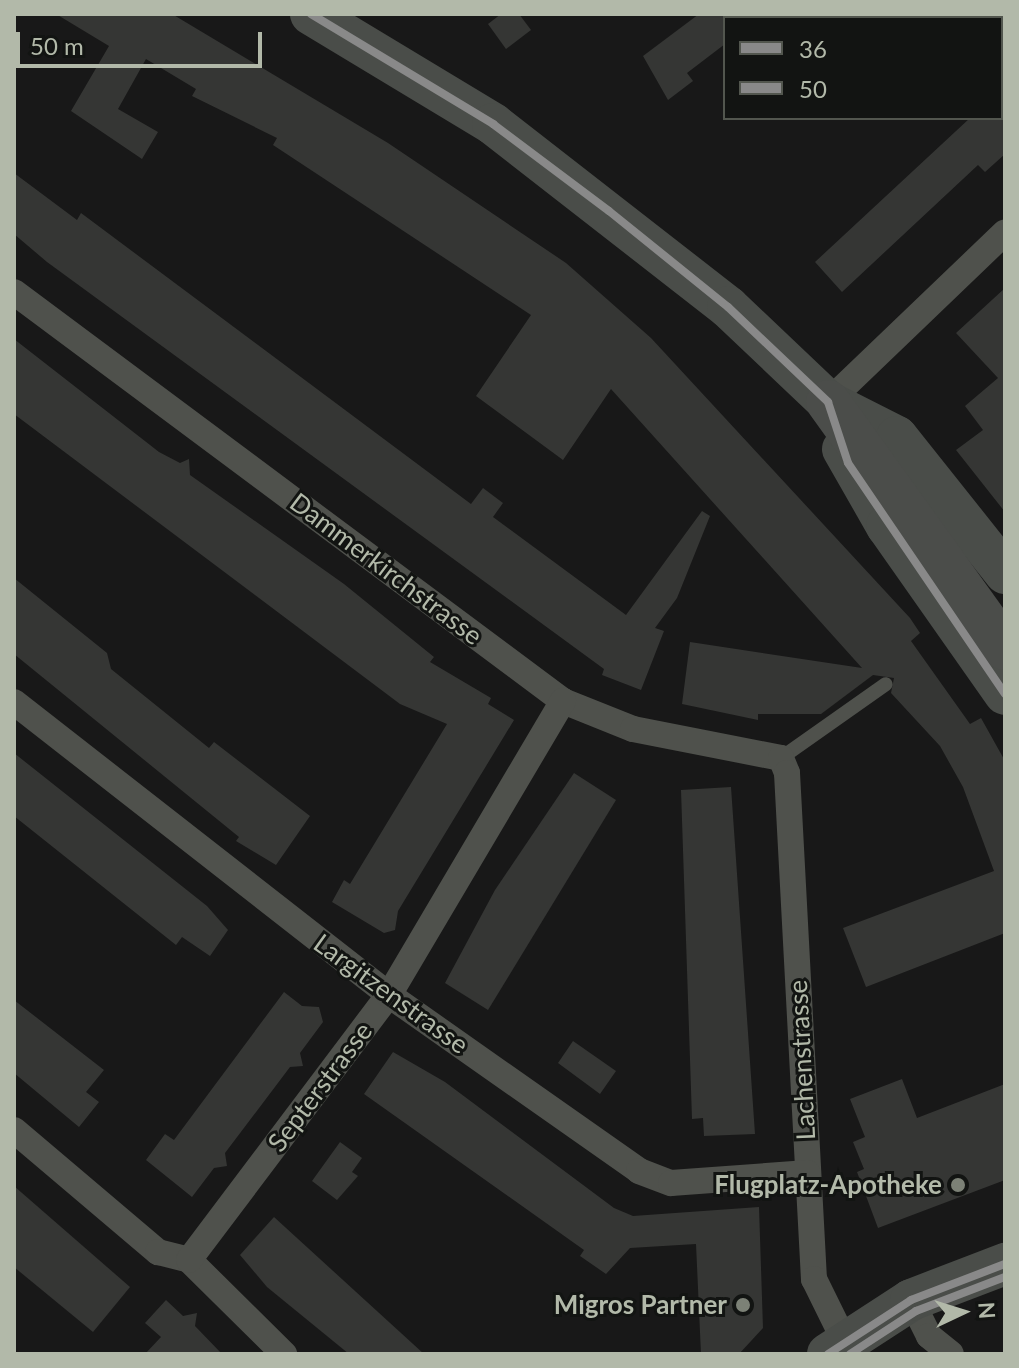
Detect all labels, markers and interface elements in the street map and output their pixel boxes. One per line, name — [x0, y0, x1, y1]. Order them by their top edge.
scale bar — [20, 16, 266, 66]
legend — [723, 16, 1003, 120]
text: 50 m — [30, 31, 84, 60]
text: 36 — [799, 34, 827, 63]
text: 50 — [799, 74, 827, 103]
street label: Dammerkirchstrasse — [284, 487, 488, 651]
street label: Largitzenstrasse — [308, 928, 474, 1060]
street label: Lachenstrasse — [782, 979, 822, 1141]
street label: Septerstrasse — [261, 1016, 379, 1158]
place label: Flugplatz-Apotheke — [714, 1169, 942, 1201]
marker: Flugplatz-Apotheke — [949, 1176, 967, 1194]
north arrow — [923, 1272, 1003, 1352]
place label: Migros Partner — [554, 1289, 727, 1321]
marker: Migros Partner — [734, 1296, 752, 1314]
text: N — [973, 1301, 1001, 1320]

